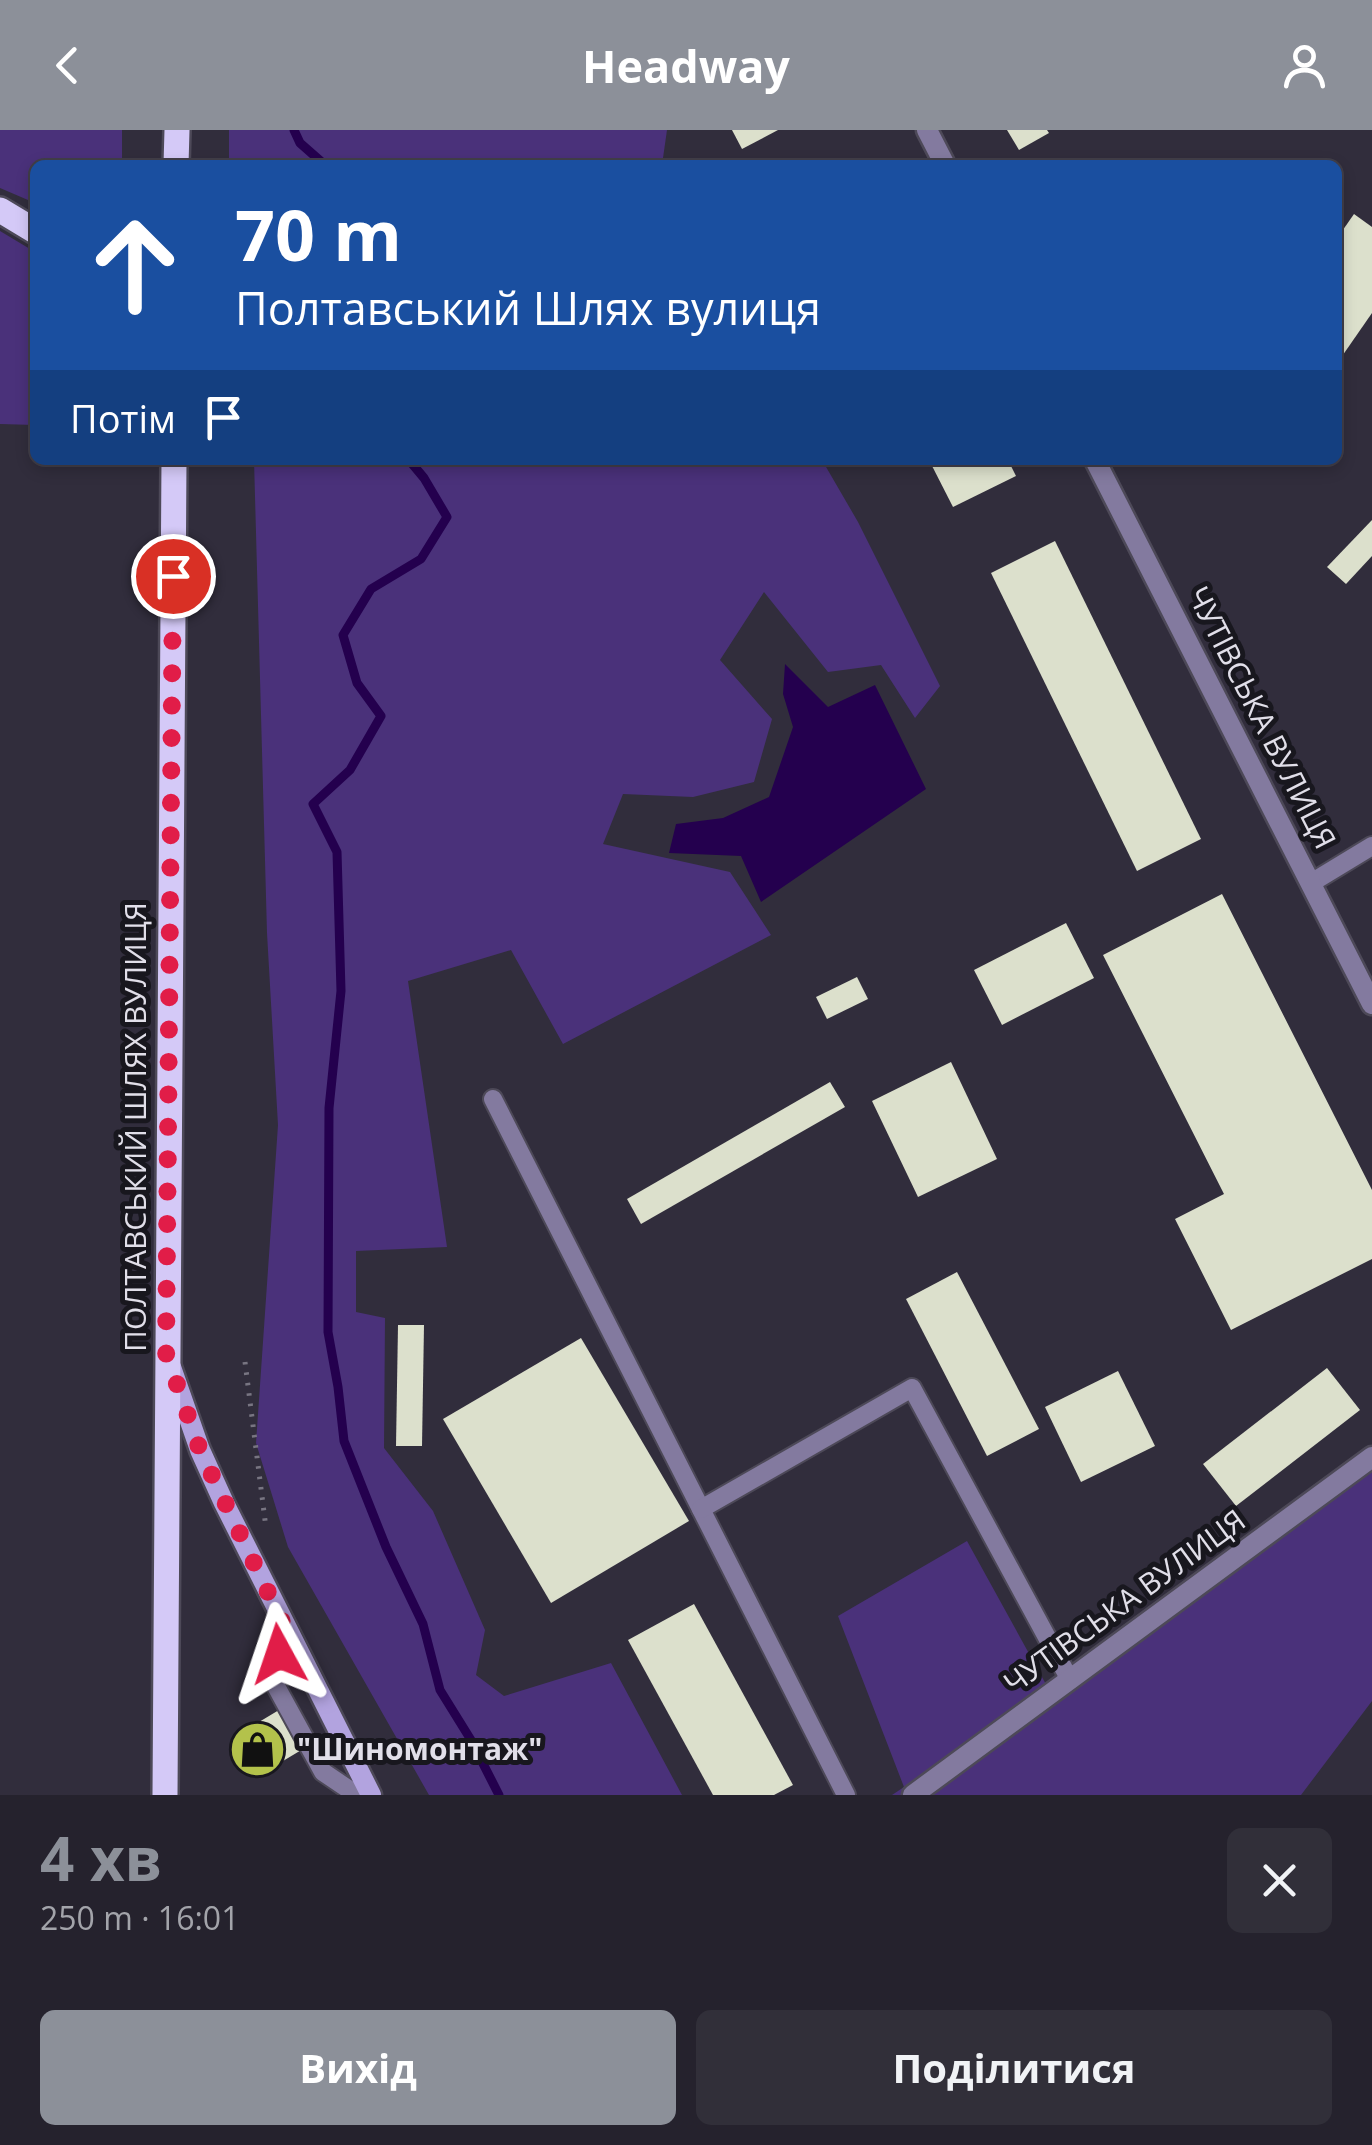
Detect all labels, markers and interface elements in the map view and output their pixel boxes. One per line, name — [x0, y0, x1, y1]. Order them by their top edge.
text: Headway — [582, 35, 790, 96]
icon: back — [40, 38, 95, 93]
icon: person — [1277, 38, 1332, 93]
text: 70 m — [235, 186, 402, 282]
icon: ahead — [70, 200, 200, 330]
text: Полтавський Шлях вулиця — [235, 277, 821, 338]
icon: arrive — [196, 390, 251, 445]
text: Потім — [70, 392, 176, 444]
pin — [131, 534, 216, 619]
icon: arrive — [146, 549, 201, 604]
street label: ЧУТІВСЬКА ВУЛИЦЯ — [1178, 579, 1346, 856]
street label: ПОЛТАВСЬКИЙ ШЛЯХ ВУЛИЦЯ — [114, 902, 155, 1352]
street label: ЧУТІВСЬКА ВУЛИЦЯ — [995, 1499, 1253, 1702]
position arrow — [227, 1602, 331, 1706]
shop icon: "Шиномонтаж" — [228, 1720, 288, 1780]
place label: "Шиномонтаж" — [297, 1728, 542, 1769]
text: 4 хв — [40, 1817, 162, 1899]
button: close — [1227, 1828, 1332, 1933]
text: 250 m · 16:01 — [40, 1896, 239, 1939]
button: Вихід — [40, 2010, 676, 2125]
button: Поділитися — [696, 2010, 1332, 2125]

